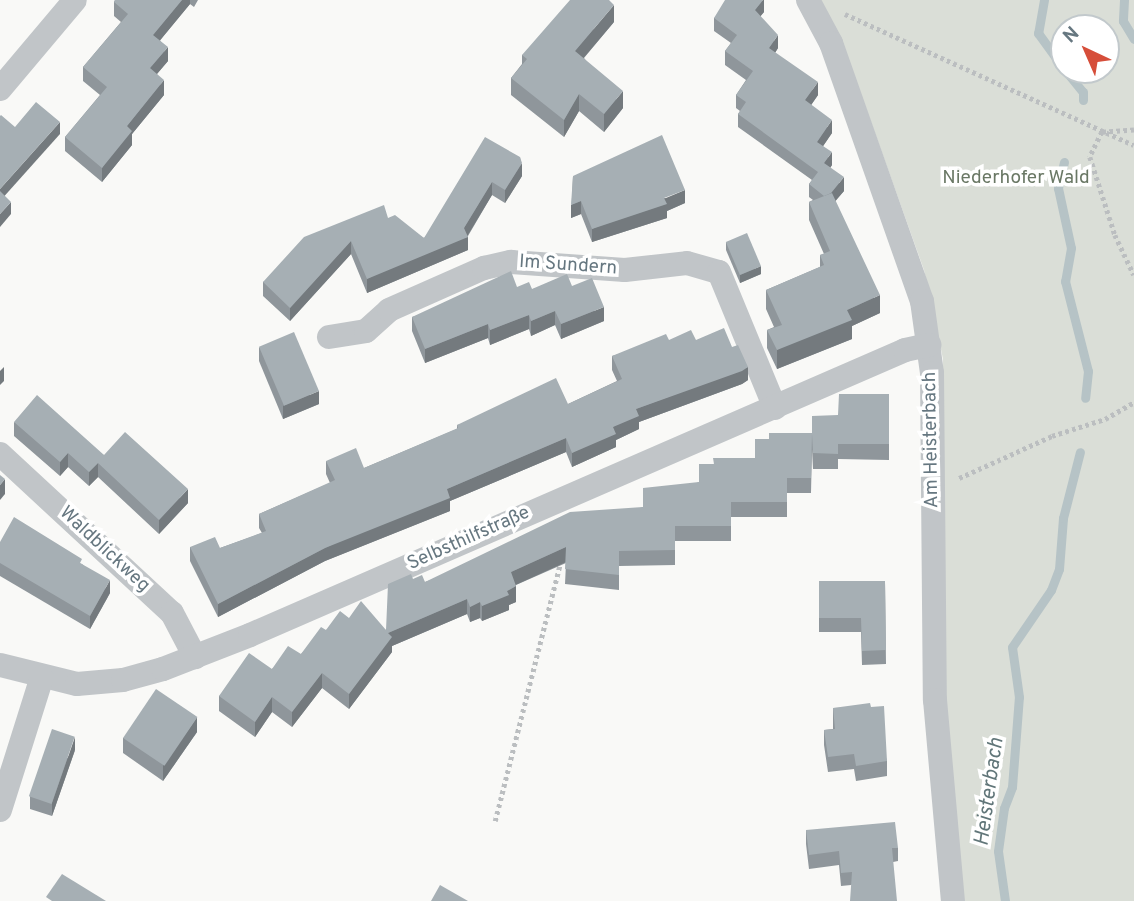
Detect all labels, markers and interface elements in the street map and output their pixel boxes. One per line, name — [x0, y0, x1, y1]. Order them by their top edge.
north arrow — [1050, 14, 1120, 84]
text: N — [1059, 22, 1085, 49]
park label: Niederhofer Wald — [942, 168, 1090, 190]
street label: Im Sundern — [518, 251, 618, 281]
street label: Am Heisterbach — [919, 371, 945, 509]
street label: Waldblickweg — [54, 502, 154, 598]
street label: Selbsthilfstraße — [404, 502, 534, 576]
water label: Heisterbach — [970, 736, 1010, 848]

